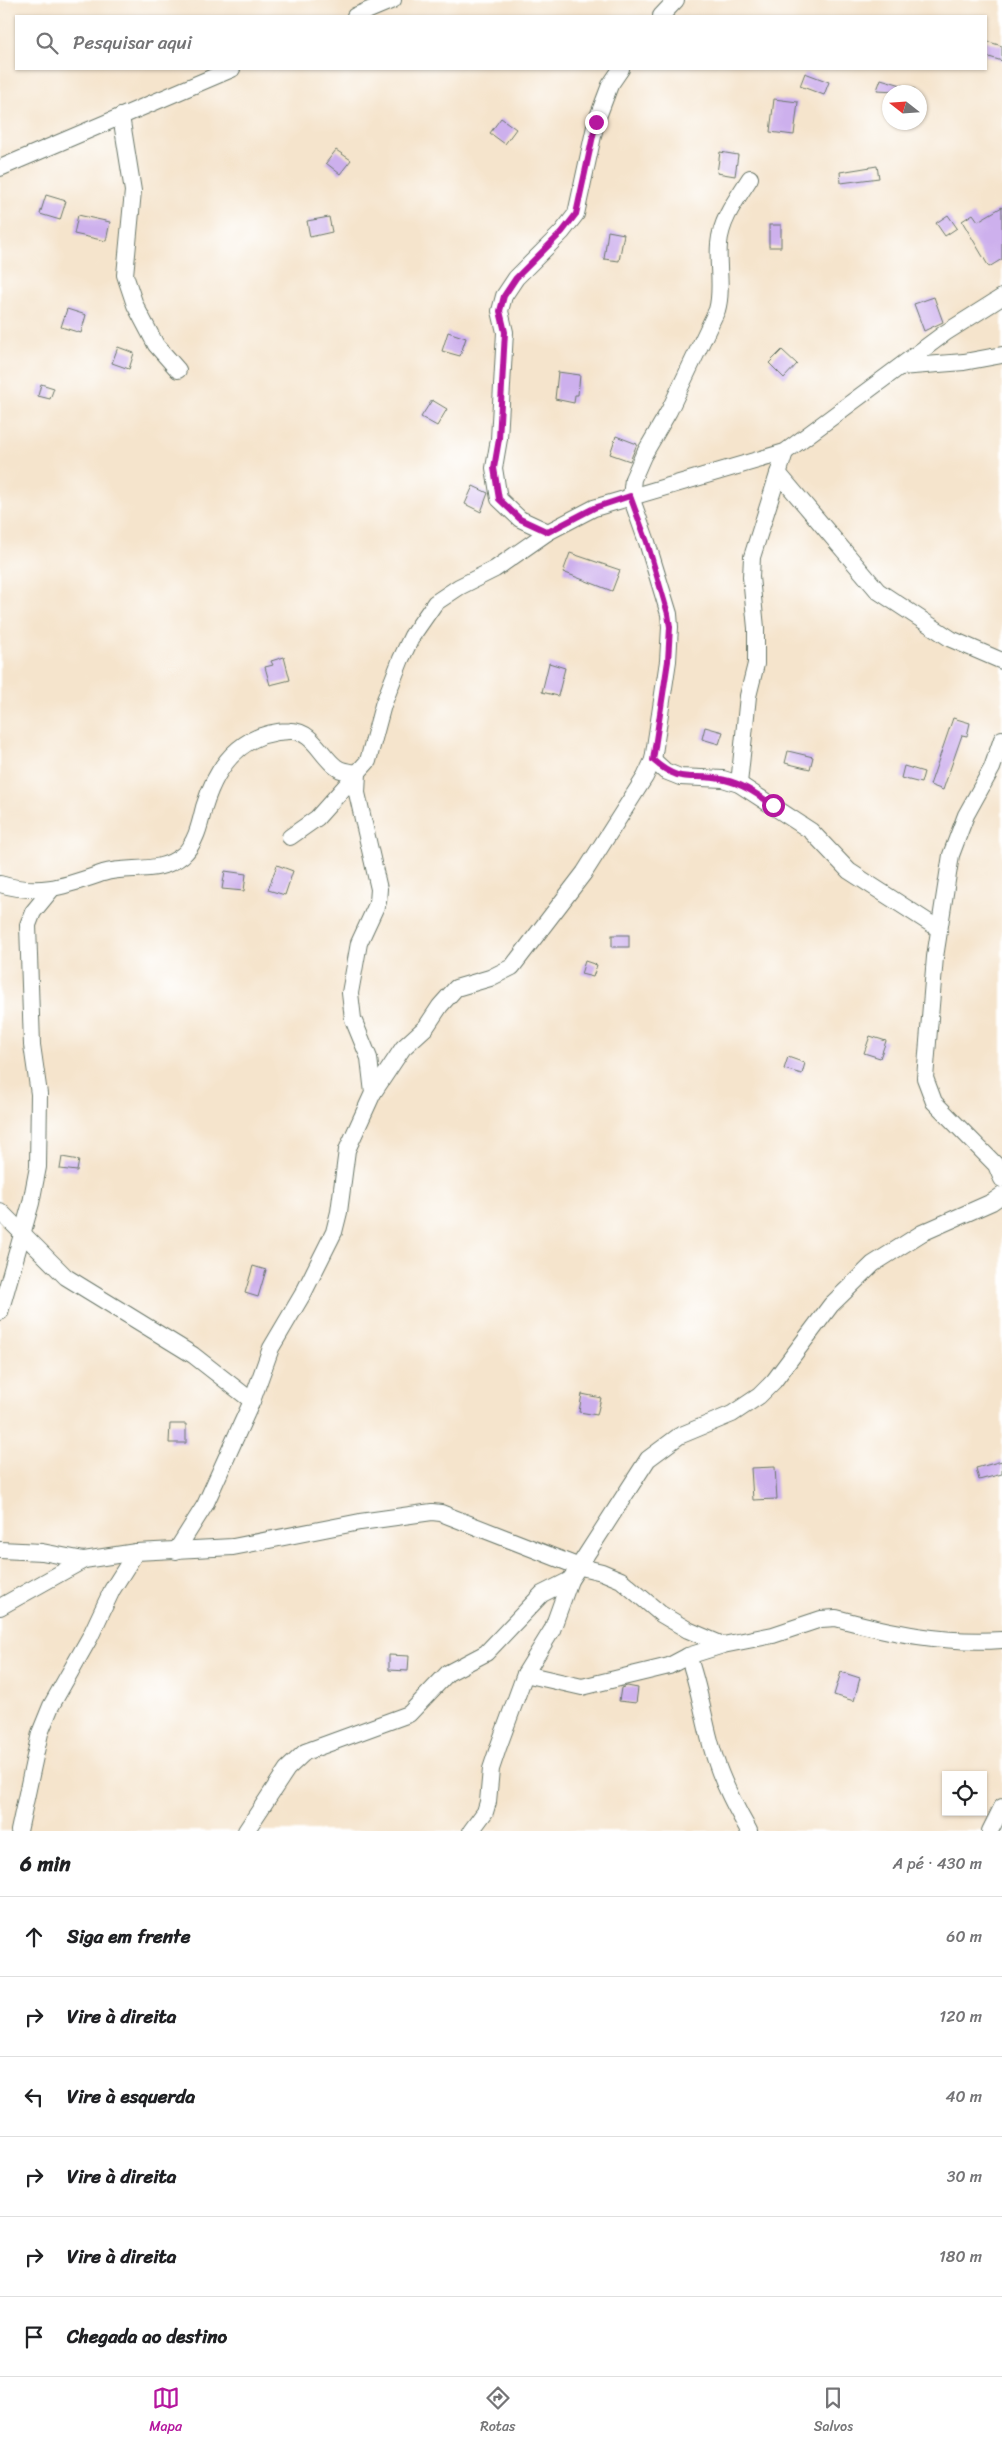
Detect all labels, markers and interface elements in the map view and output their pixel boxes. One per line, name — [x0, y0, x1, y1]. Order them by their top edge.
search box — [15, 15, 987, 70]
text: Pesquisar aqui — [73, 26, 192, 59]
icon: search — [33, 29, 61, 57]
north arrow — [882, 85, 927, 130]
route end — [585, 111, 608, 134]
route start — [762, 794, 785, 817]
map controls — [942, 1771, 987, 1816]
button: locate — [942, 1771, 987, 1816]
text: 6 min — [20, 1845, 71, 1883]
text: A pé · 430 m — [893, 1849, 982, 1878]
text: Siga em frente — [67, 1920, 190, 1953]
text: 60 m — [946, 1922, 982, 1951]
icon: ahead — [20, 1923, 48, 1951]
text: Vire à direita — [67, 2000, 176, 2033]
text: 120 m — [939, 2002, 982, 2031]
icon: right — [20, 2003, 48, 2031]
text: Vire à esquerda — [67, 2080, 195, 2113]
text: 40 m — [945, 2082, 982, 2111]
icon: left — [20, 2083, 48, 2111]
text: Vire à direita — [67, 2160, 176, 2193]
text: 30 m — [947, 2162, 982, 2191]
icon: right — [20, 2163, 48, 2191]
text: Vire à direita — [67, 2240, 176, 2273]
text: 180 m — [939, 2242, 982, 2271]
icon: right — [20, 2243, 48, 2271]
text: Chegada ao destino — [67, 2320, 227, 2353]
icon: arrive — [20, 2323, 48, 2351]
tab: Mapa — [149, 2384, 182, 2439]
tab: Rotas — [480, 2384, 515, 2439]
tab: Salvos — [814, 2384, 853, 2439]

